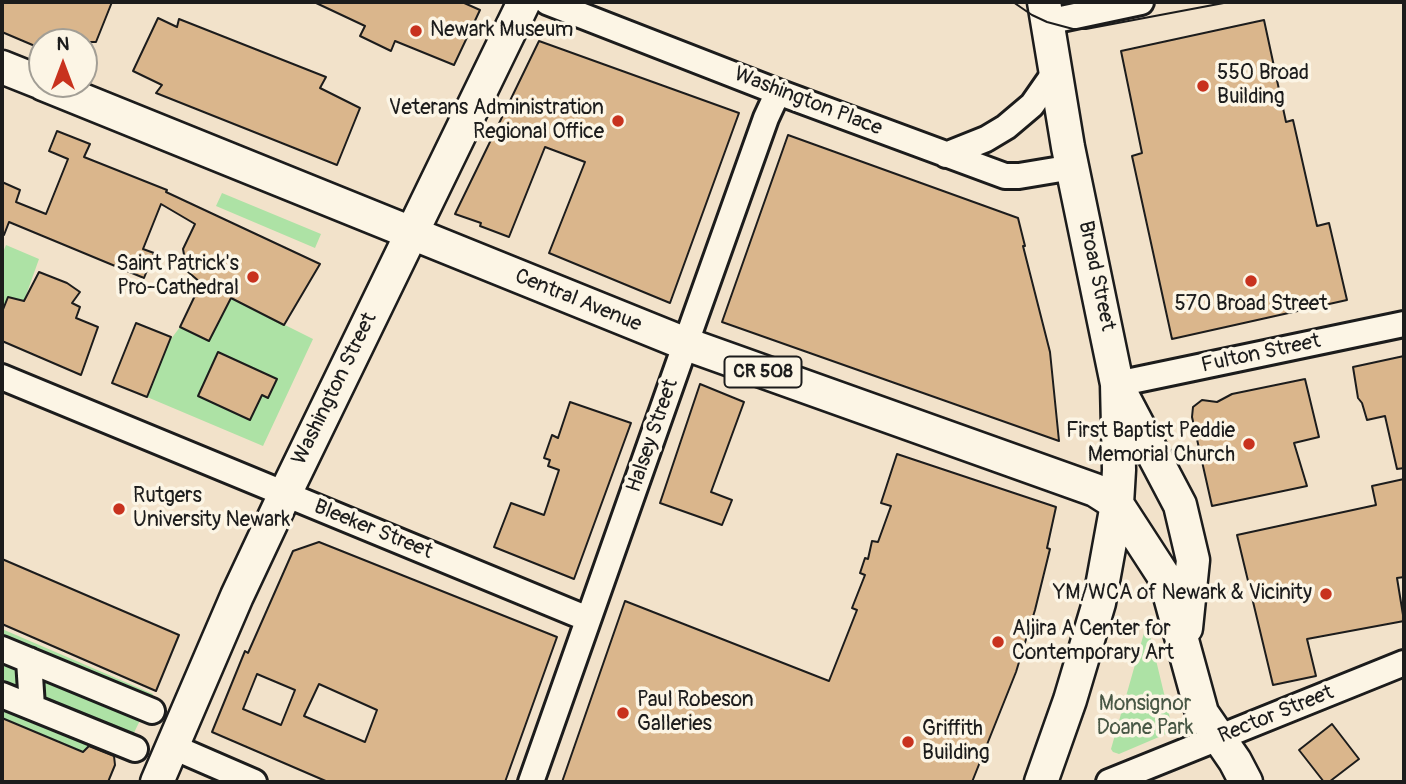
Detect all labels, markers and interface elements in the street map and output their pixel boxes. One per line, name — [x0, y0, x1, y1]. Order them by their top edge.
place label: Newark Museum — [430, 18, 573, 44]
marker: Newark Museum — [408, 23, 424, 39]
north arrow — [28, 28, 98, 98]
text: N — [57, 32, 69, 56]
place label: 550 Broad Building — [1217, 61, 1309, 111]
street label: Washington Place — [730, 62, 886, 142]
marker: 550 Broad Building — [1195, 78, 1211, 94]
place label: Veterans Administration Regional Office — [389, 96, 604, 146]
marker: Veterans Administration Regional Office — [610, 113, 626, 129]
street label: Broad Street — [1072, 219, 1120, 333]
place label: Saint Patrick's Pro-Cathedral — [116, 252, 239, 302]
street label: Central Avenue — [511, 264, 645, 338]
marker: Saint Patrick's Pro-Cathedral — [245, 269, 261, 285]
marker: 570 Broad Street — [1243, 273, 1259, 289]
place label: 570 Broad Street — [1174, 292, 1328, 318]
street label: Washington Street — [287, 309, 383, 469]
street label: Fulton Street — [1199, 329, 1323, 379]
road number: CR 508 — [724, 356, 802, 388]
street label: Halsey Street — [622, 376, 684, 496]
place label: First Baptist Peddie Memorial Church — [1066, 419, 1235, 469]
marker: First Baptist Peddie Memorial Church — [1241, 436, 1257, 452]
place label: Rutgers University Newark — [133, 484, 290, 534]
street label: Bleeker Street — [310, 495, 436, 565]
marker: Rutgers University Newark — [111, 501, 127, 517]
place label: YM/WCA of Newark & Vicinity — [1053, 581, 1312, 607]
marker: YM/WCA of Newark & Vicinity — [1318, 586, 1334, 602]
place label: Aljira A Center for Contemporary Art — [1012, 617, 1174, 667]
marker: Aljira A Center for Contemporary Art — [990, 634, 1006, 650]
street label: Rector Street — [1215, 680, 1337, 750]
place label: Paul Robeson Galleries — [637, 688, 754, 738]
park label: Monsignor Doane Park — [1096, 692, 1194, 742]
marker: Paul Robeson Galleries — [615, 705, 631, 721]
place label: Griffith Building — [922, 717, 989, 767]
marker: Griffith Building — [900, 734, 916, 750]

